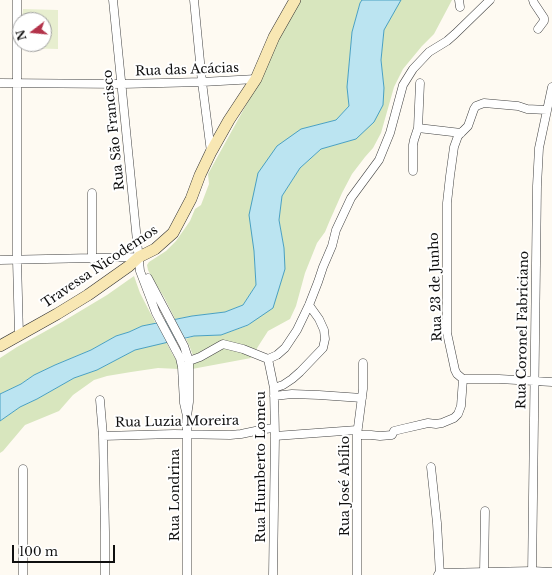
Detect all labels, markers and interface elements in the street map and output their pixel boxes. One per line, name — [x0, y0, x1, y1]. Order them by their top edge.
north arrow — [12, 12, 52, 52]
text: N — [13, 28, 30, 42]
street label: Rua das Acácias — [135, 60, 239, 80]
street label: Rua São Francisco — [100, 69, 128, 191]
street label: Travessa Nicodemos — [39, 222, 161, 312]
street label: Rua 23 de Junho — [426, 232, 446, 342]
street label: Rua Coronel Fabriciano — [514, 251, 532, 409]
street label: Rua Humberto Lomeu — [253, 391, 269, 543]
street label: Rua Luzia Moreira — [115, 413, 239, 431]
street label: Rua José Abílio — [337, 436, 353, 536]
street label: Rua Londrina — [167, 449, 183, 541]
scale bar — [14, 537, 117, 563]
text: 100 m — [19, 544, 58, 559]

